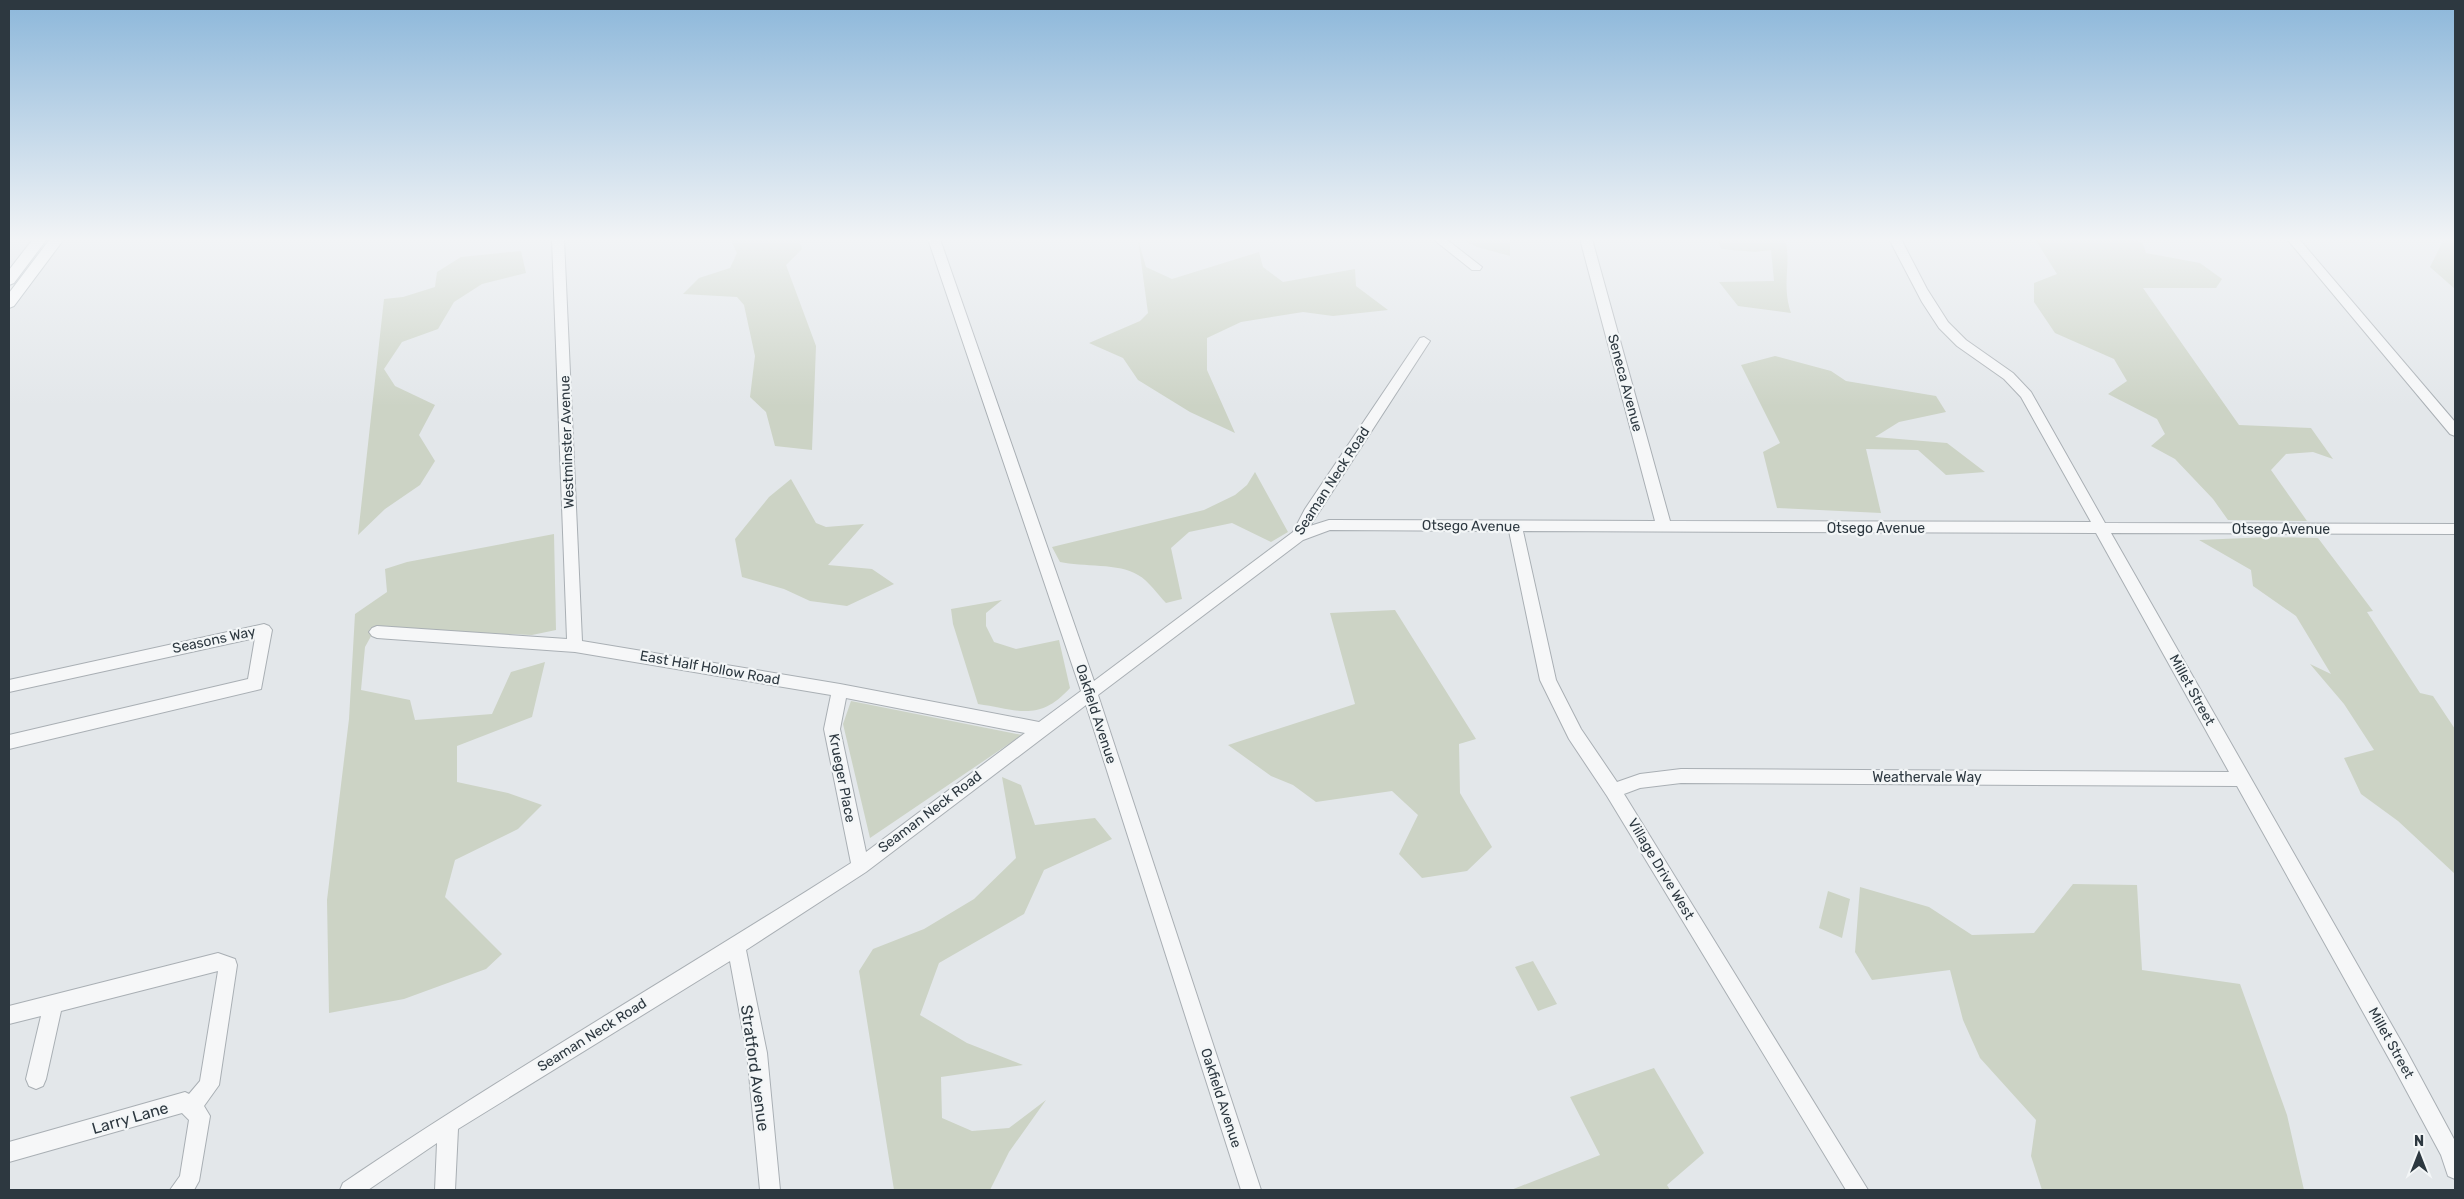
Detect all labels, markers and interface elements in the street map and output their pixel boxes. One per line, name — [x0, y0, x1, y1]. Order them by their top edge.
street label: Seneca Avenue — [1604, 332, 1646, 434]
street label: Westminster Avenue — [556, 375, 578, 509]
street label: Seaman Neck Road — [1291, 424, 1373, 538]
street label: Otsego Avenue — [1422, 517, 1521, 535]
street label: Otsego Avenue — [1827, 520, 1925, 537]
street label: Otsego Avenue — [2232, 521, 2330, 538]
street label: Seasons Way — [171, 623, 257, 657]
street label: East Half Hollow Road — [639, 647, 781, 689]
street label: Millet Street — [2166, 652, 2219, 729]
street label: Oakfield Avenue — [1072, 662, 1120, 766]
street label: Krueger Place — [825, 732, 859, 824]
street label: Seaman Neck Road — [875, 767, 985, 857]
street label: Weathervale Way — [1872, 769, 1982, 786]
street label: Village Drive West — [1624, 815, 1698, 923]
street label: Seaman Neck Road — [534, 995, 650, 1075]
street label: Stratford Avenue — [737, 1004, 773, 1132]
street label: Millet Street — [2365, 1005, 2418, 1082]
street label: Oakfield Avenue — [1197, 1046, 1245, 1150]
street label: Larry Lane — [89, 1098, 171, 1138]
north arrow — [2394, 1129, 2444, 1179]
text: N — [2414, 1133, 2424, 1150]

